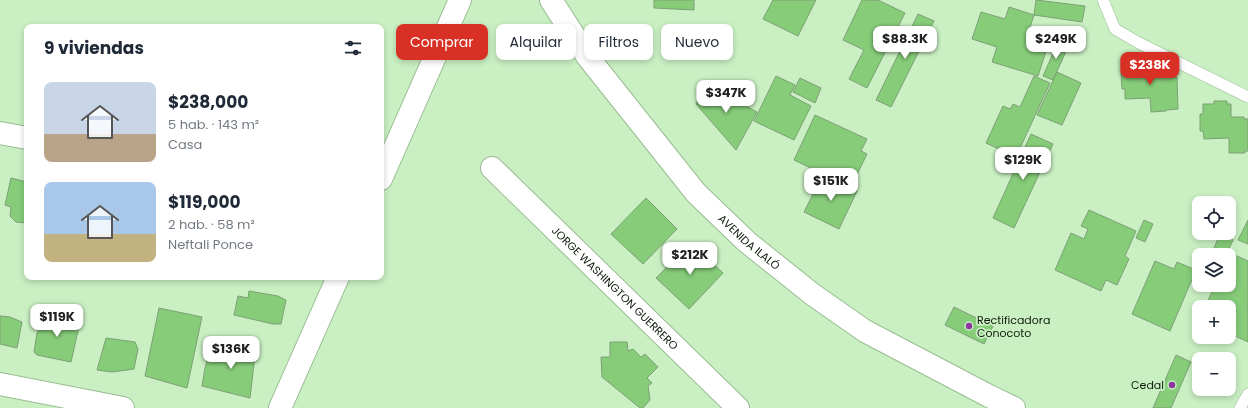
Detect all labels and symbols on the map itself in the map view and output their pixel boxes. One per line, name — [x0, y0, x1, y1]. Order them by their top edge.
pin: $88.3K — [872, 26, 938, 60]
pin: $249K — [1028, 26, 1084, 60]
pin: $238K — [1122, 52, 1178, 86]
pin: $347K — [698, 80, 754, 114]
pin: $129K — [995, 147, 1051, 181]
pin: $151K — [803, 168, 859, 202]
street label: AVENIDA ILALÓ — [715, 211, 784, 274]
street label: JORGE WASHINGTON GUERRERO — [548, 223, 682, 354]
pin: $212K — [662, 242, 718, 276]
pin: $119K — [29, 304, 85, 338]
place label: Rectificadora Conocoto — [977, 312, 1050, 341]
marker: Rectificadora Conocoto — [964, 321, 974, 331]
pin: $136K — [203, 336, 259, 370]
place label: Cedal — [1131, 377, 1164, 393]
marker: Cedal — [1167, 380, 1177, 390]

